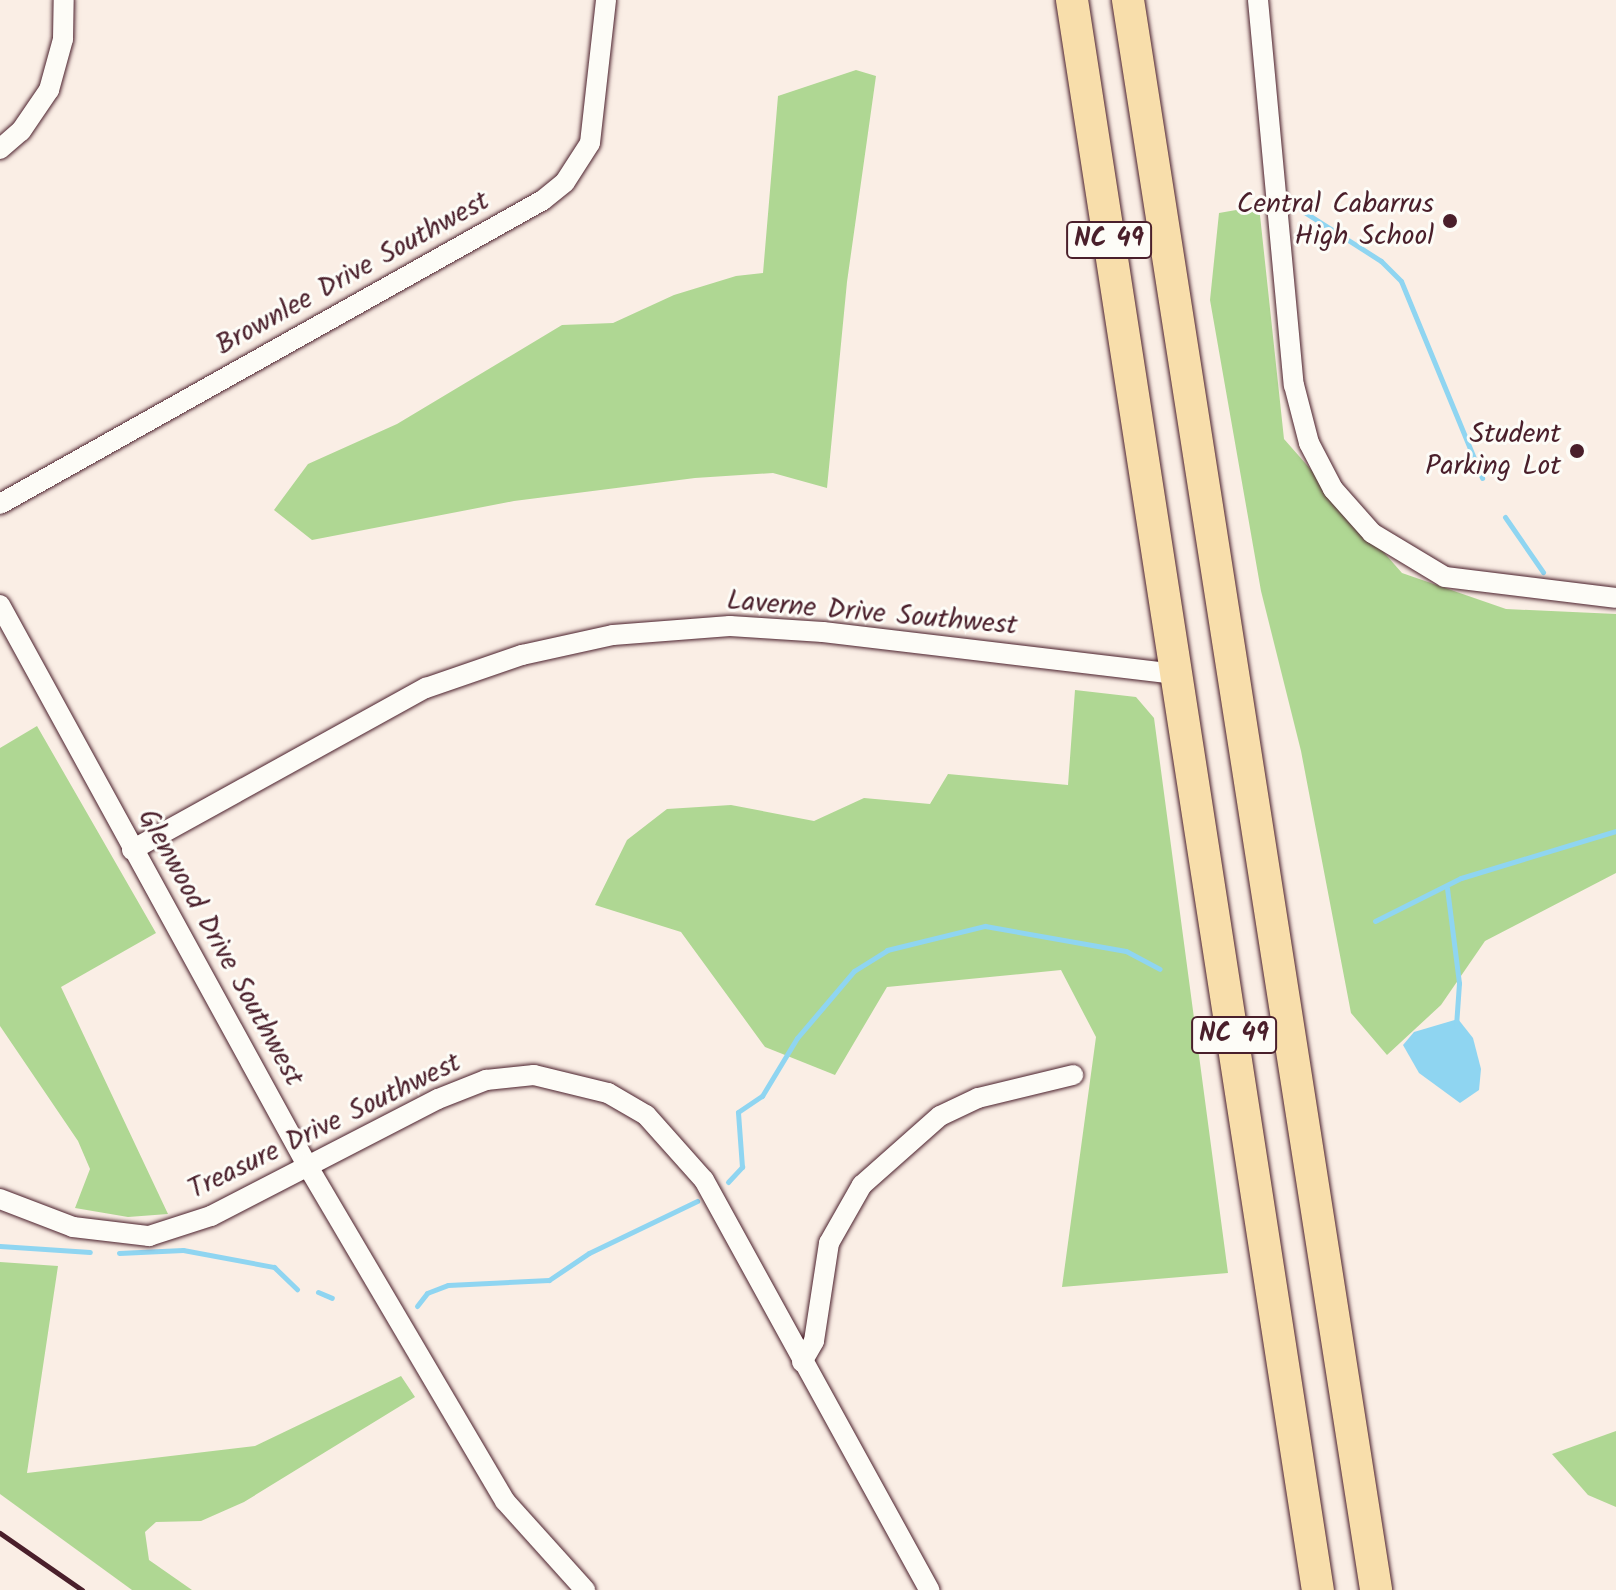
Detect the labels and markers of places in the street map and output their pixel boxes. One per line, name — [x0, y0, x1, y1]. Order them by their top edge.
place label: Central Cabarrus High School — [1237, 188, 1434, 254]
marker: Central Cabarrus High School — [1441, 212, 1459, 230]
place label: Student Parking Lot — [1425, 418, 1561, 484]
marker: Student Parking Lot — [1568, 442, 1586, 460]

